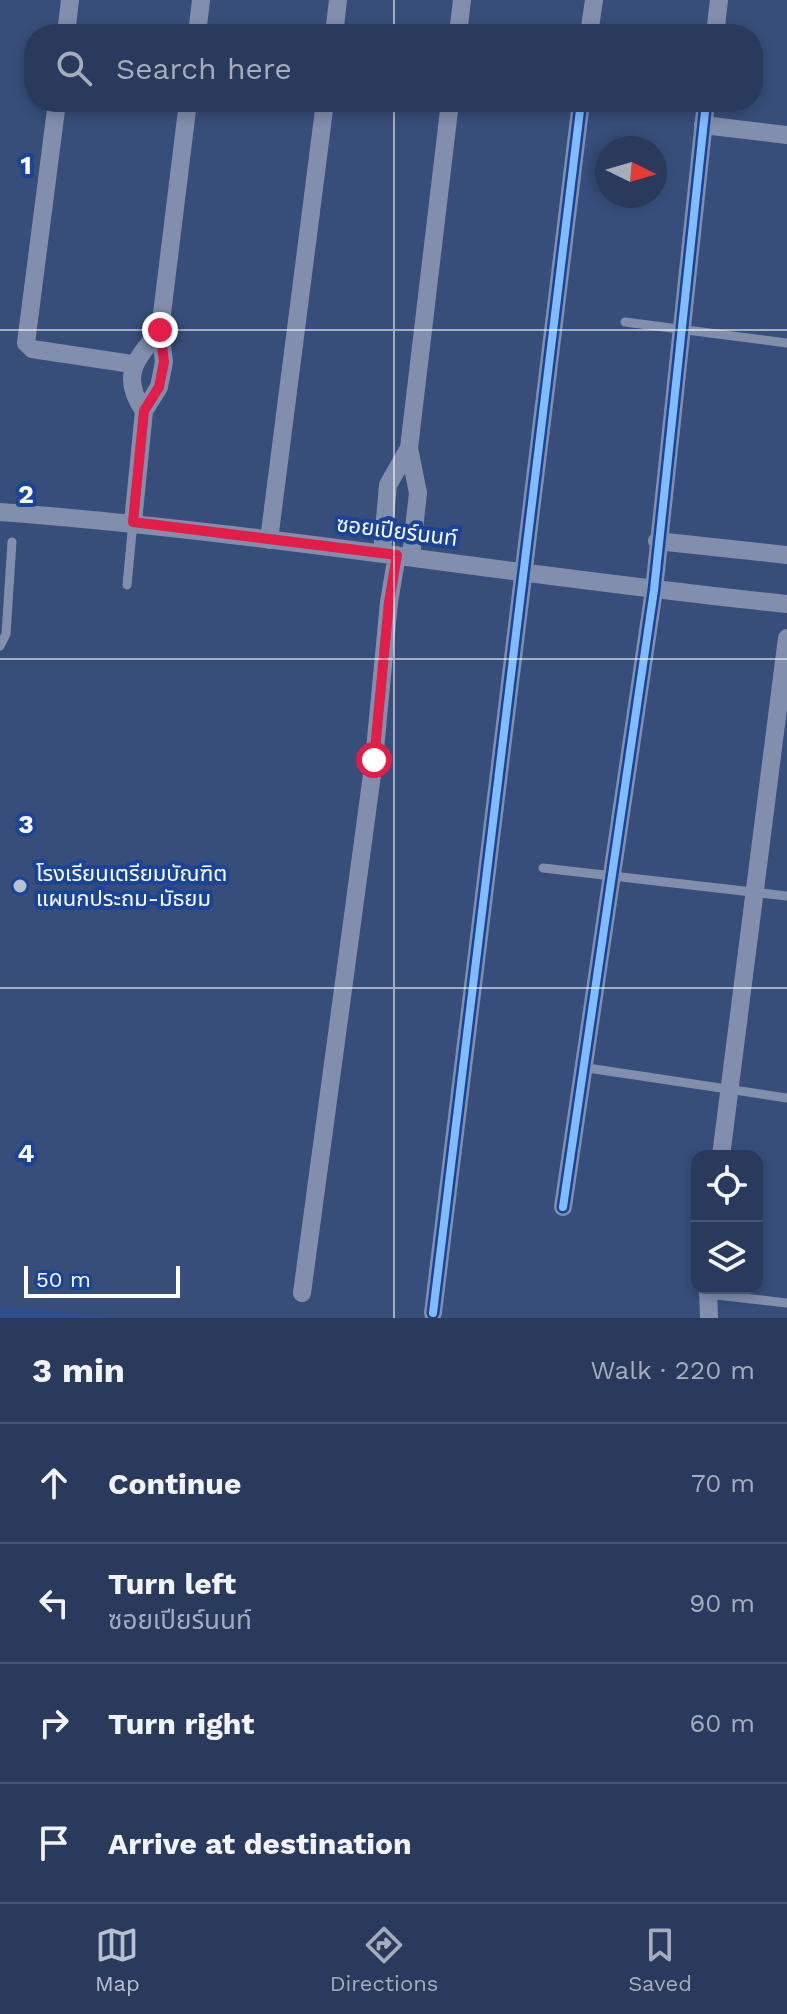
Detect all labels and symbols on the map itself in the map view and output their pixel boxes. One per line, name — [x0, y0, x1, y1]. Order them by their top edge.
north arrow — [595, 136, 667, 208]
text: 1 — [20, 150, 32, 180]
route end — [142, 312, 178, 348]
text: 2 — [18, 479, 34, 509]
street label: ซอยเปียร์นนท์ — [335, 511, 459, 551]
route start — [356, 742, 392, 778]
text: 3 — [18, 809, 34, 839]
place label: โรงเรียนเตรียมบัณฑิต แผนกประถม-มัธยม — [36, 861, 227, 911]
marker: โรงเรียนเตรียมบัณฑิต แผนกประถม-มัธยม — [11, 877, 29, 895]
text: 4 — [18, 1138, 35, 1168]
scale bar — [24, 1262, 180, 1298]

